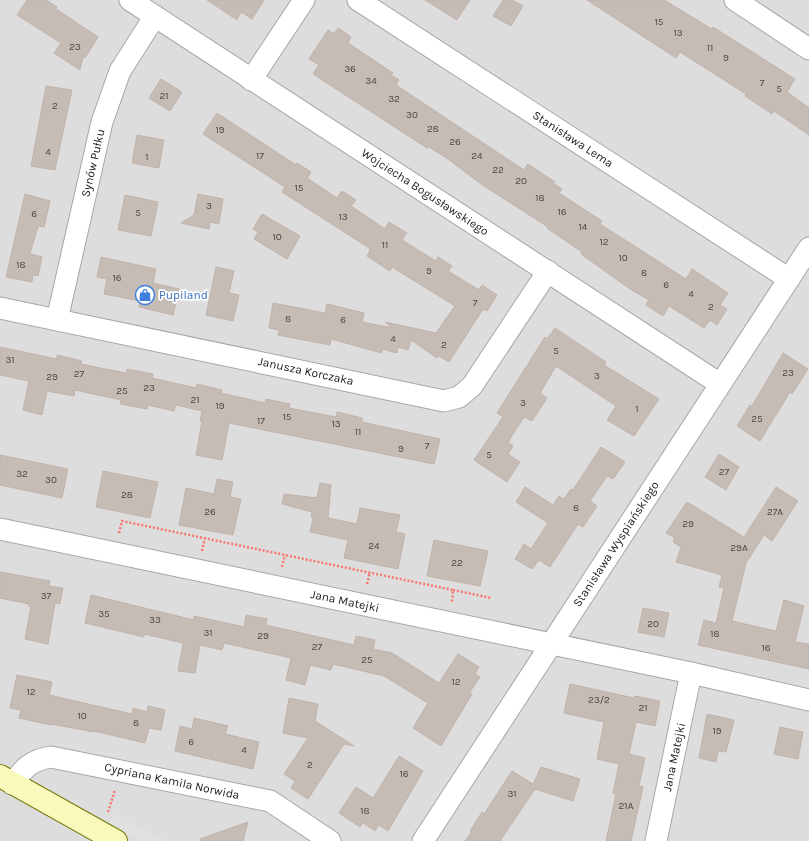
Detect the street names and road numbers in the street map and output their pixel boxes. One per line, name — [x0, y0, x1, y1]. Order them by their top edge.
street label: Stanisława Lema — [530, 108, 616, 170]
street label: Synów Pułku — [78, 128, 108, 198]
street label: Wojciecha Bogusławskiego — [359, 146, 491, 238]
street label: Janusza Korczaka — [257, 354, 355, 388]
street label: Stanisława Wyspiańskiego — [570, 479, 662, 609]
street label: Jana Matejki — [309, 587, 381, 615]
street label: Jana Matejki — [660, 721, 688, 793]
street label: Cypriana Kamila Norwida — [103, 760, 241, 802]

